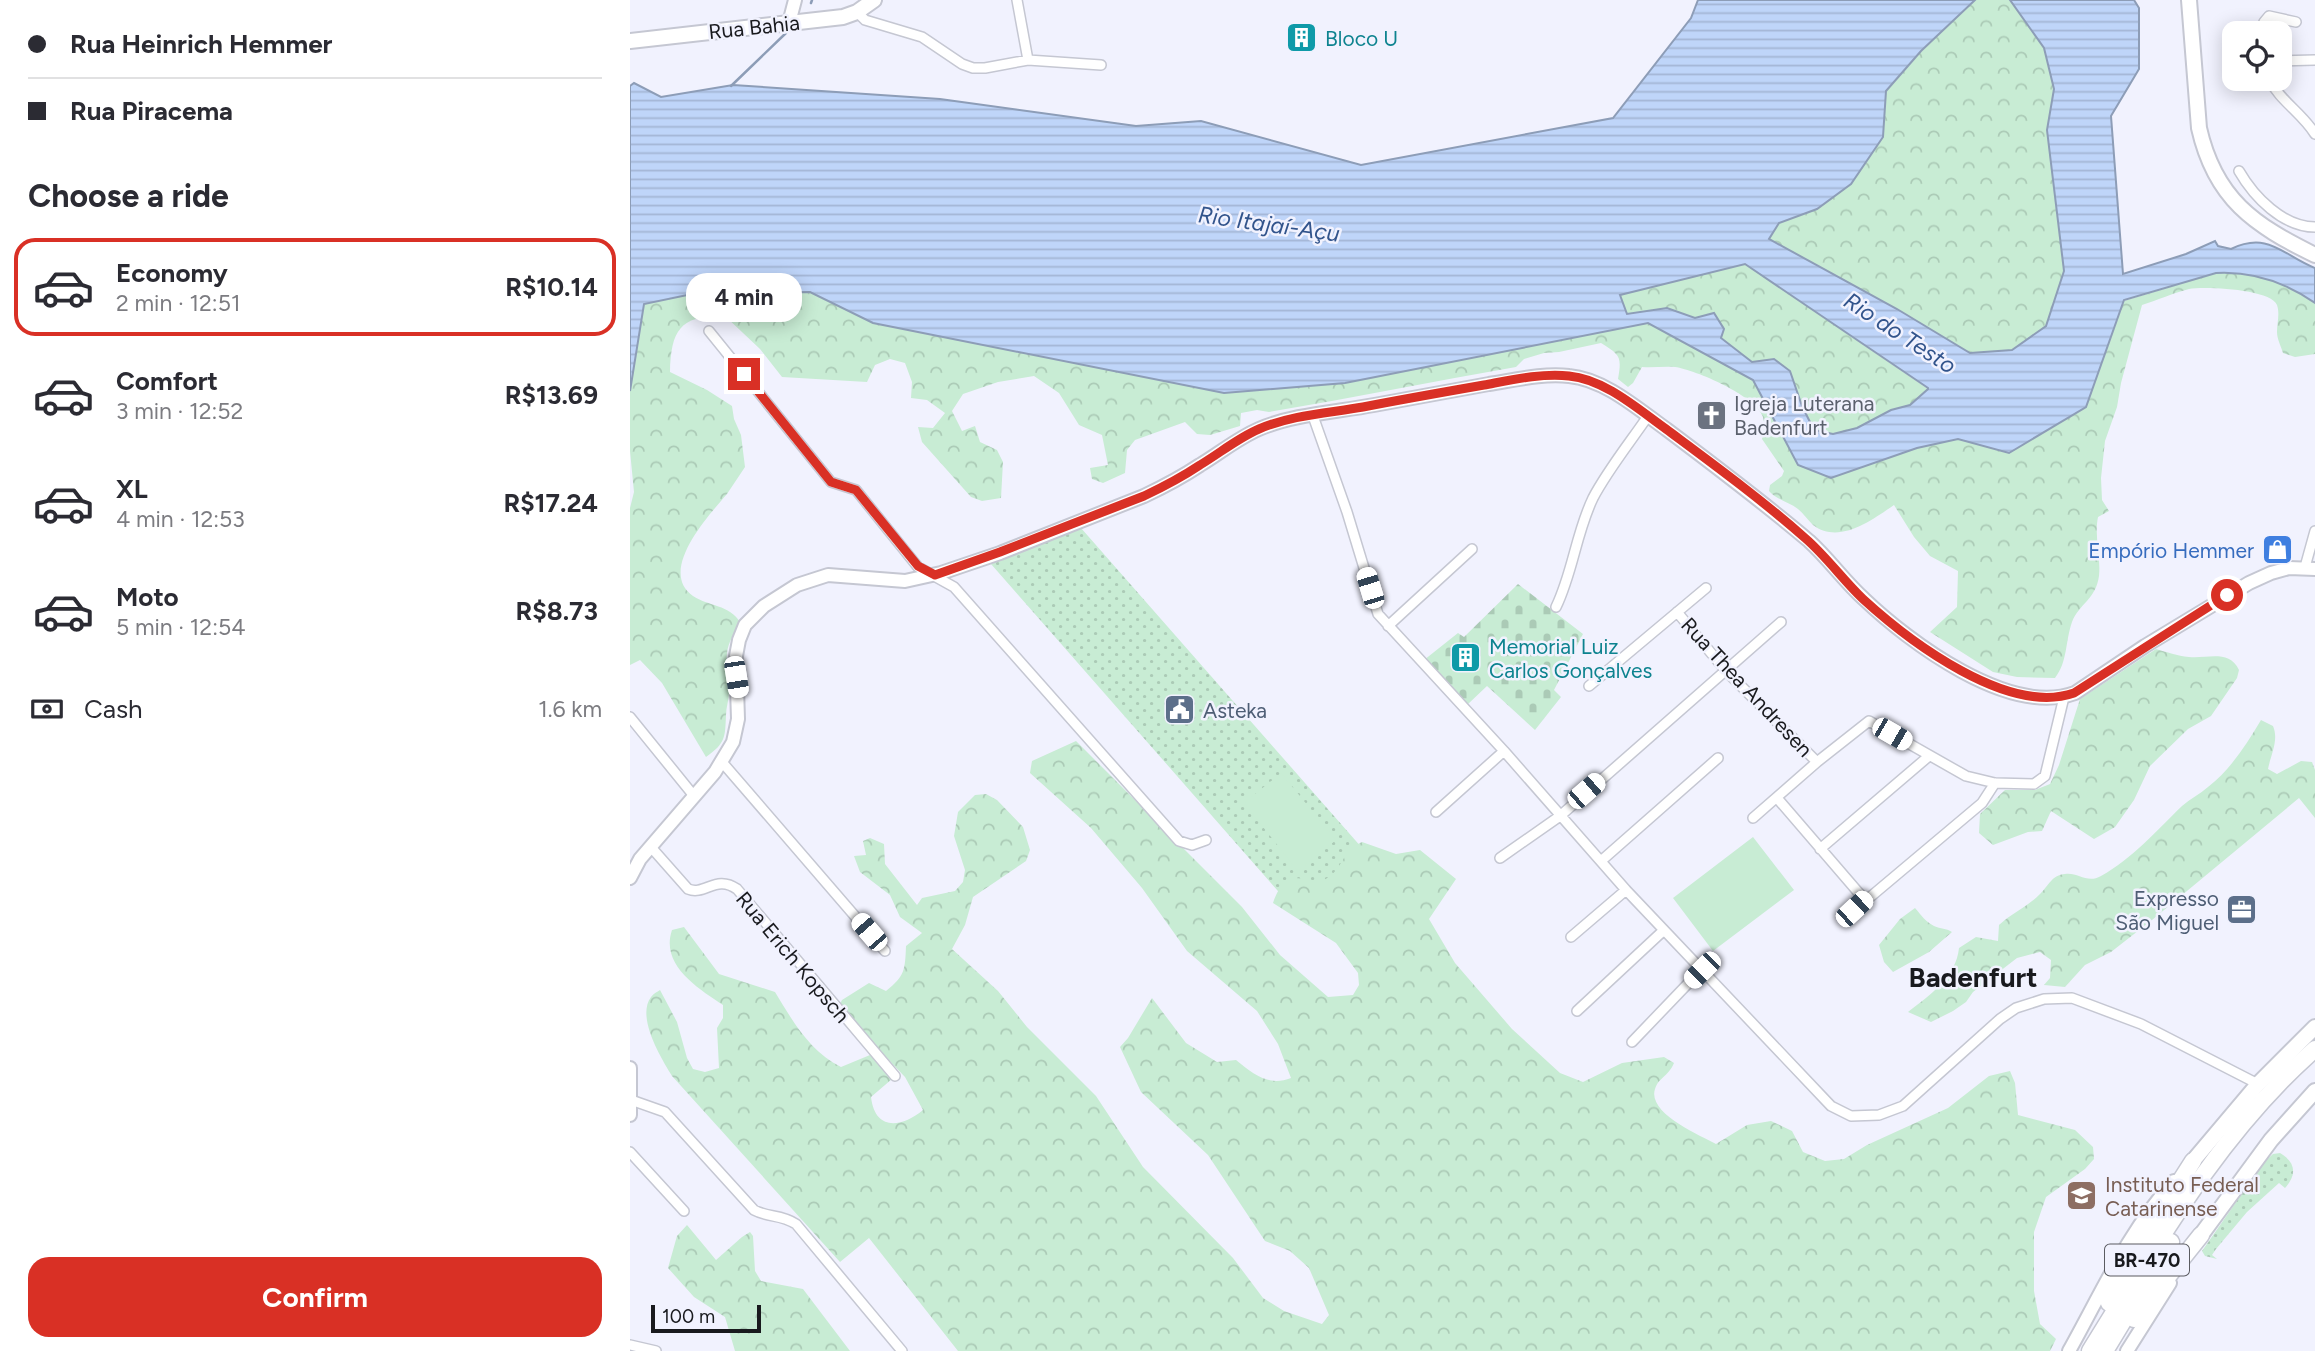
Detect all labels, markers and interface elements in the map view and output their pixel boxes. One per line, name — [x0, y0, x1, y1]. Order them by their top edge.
street label: Rua Bahia — [707, 10, 801, 44]
building icon: Bloco U — [1285, 21, 1319, 55]
map controls — [2222, 21, 2292, 91]
button: locate — [2222, 21, 2292, 91]
place label: Bloco U — [1325, 26, 1398, 51]
text: Rua Heinrich Hemmer — [70, 28, 332, 60]
text: Rua Piracema — [70, 95, 233, 127]
text: Choose a ride — [28, 177, 229, 215]
water label: Rio Itajaí-Açu — [1196, 200, 1342, 248]
icon: car — [32, 256, 95, 319]
text: Economy — [116, 257, 228, 289]
text: R$10.14 — [505, 271, 598, 303]
callout: 4 min — [686, 272, 802, 322]
text: 4 min — [714, 283, 774, 311]
water label: Rio do Testo — [1839, 286, 1961, 380]
text: 2 min · 12:51 — [116, 289, 240, 317]
route end — [728, 358, 760, 390]
icon: car — [32, 364, 95, 427]
text: Comfort — [116, 365, 218, 397]
text: R$13.69 — [505, 379, 598, 411]
place label: Igreja Luterana Badenfurt — [1734, 391, 1874, 440]
text: 3 min · 12:52 — [116, 397, 243, 425]
church icon: Igreja Luterana Badenfurt — [1694, 398, 1728, 432]
icon: car — [32, 472, 95, 535]
text: XL — [116, 473, 148, 505]
text: R$17.24 — [503, 487, 598, 519]
text: 4 min · 12:53 — [116, 505, 245, 533]
shop icon: Empório Hemmer — [2260, 533, 2294, 567]
place label: Empório Hemmer — [2088, 538, 2254, 563]
car — [1354, 565, 1387, 611]
route start — [2211, 579, 2243, 611]
icon: car — [32, 580, 95, 643]
text: Moto — [116, 581, 179, 613]
text: R$8.73 — [516, 595, 598, 627]
street label: Rua Thea Andresen — [1676, 612, 1818, 762]
text: 5 min · 12:54 — [116, 613, 246, 641]
place label: Memorial Luiz Carlos Gonçalves — [1489, 634, 1652, 683]
building icon: Memorial Luiz Carlos Gonçalves — [1449, 641, 1483, 675]
car — [723, 655, 750, 699]
icon: cash — [28, 690, 66, 728]
text: Cash — [84, 693, 143, 725]
public building icon: Asteka — [1163, 693, 1197, 727]
text: 1.6 km — [538, 695, 602, 723]
place label: Asteka — [1203, 698, 1267, 723]
car — [1869, 714, 1916, 754]
car — [1564, 769, 1609, 813]
street label: Rua Erich Kopsch — [731, 886, 855, 1028]
place label: Expresso São Miguel — [2115, 886, 2219, 935]
car — [1832, 887, 1877, 931]
office icon: Expresso São Miguel — [2225, 893, 2259, 927]
car — [848, 909, 891, 955]
car — [1680, 948, 1725, 992]
district label: Badenfurt — [1909, 960, 2037, 994]
place label: Instituto Federal Catarinense — [2105, 1172, 2259, 1221]
school or university icon: Instituto Federal Catarinense — [2065, 1179, 2099, 1213]
road number: BR-470 — [2105, 1244, 2189, 1276]
button: Confirm — [28, 1257, 602, 1337]
scale bar — [651, 1302, 761, 1334]
text: 100 m — [662, 1305, 715, 1328]

